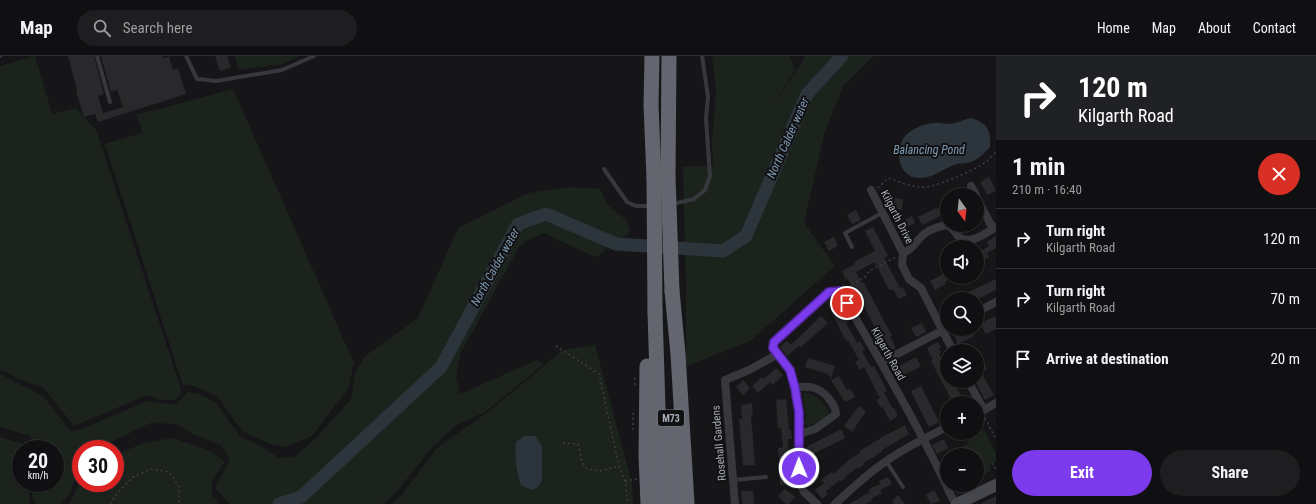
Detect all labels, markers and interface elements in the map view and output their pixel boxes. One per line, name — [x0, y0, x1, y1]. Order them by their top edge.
search box — [77, 10, 357, 46]
text: Map — [20, 16, 53, 39]
icon: search — [91, 17, 113, 39]
text: Search here — [123, 19, 193, 37]
text: Home — [1097, 20, 1130, 36]
text: Map — [1152, 20, 1176, 36]
text: About — [1198, 20, 1231, 36]
text: Contact — [1253, 20, 1296, 36]
text: 120 m — [1078, 71, 1148, 104]
icon: right — [1012, 72, 1064, 124]
water label: North Calder water — [764, 95, 812, 180]
text: Kilgarth Road — [1078, 105, 1174, 126]
water label: Balancing Pond — [893, 143, 965, 157]
text: 1 min — [1012, 153, 1065, 181]
button: close — [1258, 153, 1300, 195]
text: 210 m · 16:40 — [1012, 182, 1082, 197]
street label: Kilgarth Drive — [878, 188, 916, 246]
north arrow — [940, 188, 984, 232]
map controls — [940, 188, 984, 492]
text: Turn right — [1046, 222, 1105, 240]
water label: North Calder water — [468, 225, 522, 308]
icon: right — [1012, 228, 1034, 250]
text: 120 m — [1263, 230, 1300, 248]
button: sound — [940, 240, 984, 284]
text: Kilgarth Road — [1046, 240, 1115, 255]
text: Turn right — [1046, 282, 1105, 300]
pin — [830, 286, 864, 320]
icon: right — [1012, 288, 1034, 310]
text: 70 m — [1270, 290, 1300, 308]
icon: arrive — [836, 292, 858, 314]
button: search — [940, 292, 984, 336]
text: Kilgarth Road — [1046, 300, 1115, 315]
street label: Kilgarth Road — [868, 325, 908, 383]
button: layers — [940, 344, 984, 388]
icon: arrive — [1012, 348, 1034, 370]
text: Arrive at destination — [1046, 350, 1169, 368]
text: 20 m — [1270, 350, 1300, 368]
button: + — [940, 396, 984, 440]
street label: Rosehall Gardens — [709, 405, 729, 481]
road number: M73 — [658, 410, 684, 426]
speed limit sign: 30 — [72, 440, 124, 492]
position arrow — [778, 447, 820, 489]
button: − — [940, 448, 984, 492]
text: 20 — [28, 449, 48, 473]
button: Exit — [1012, 450, 1152, 496]
button: Share — [1160, 450, 1300, 496]
text: km/h — [28, 470, 48, 481]

